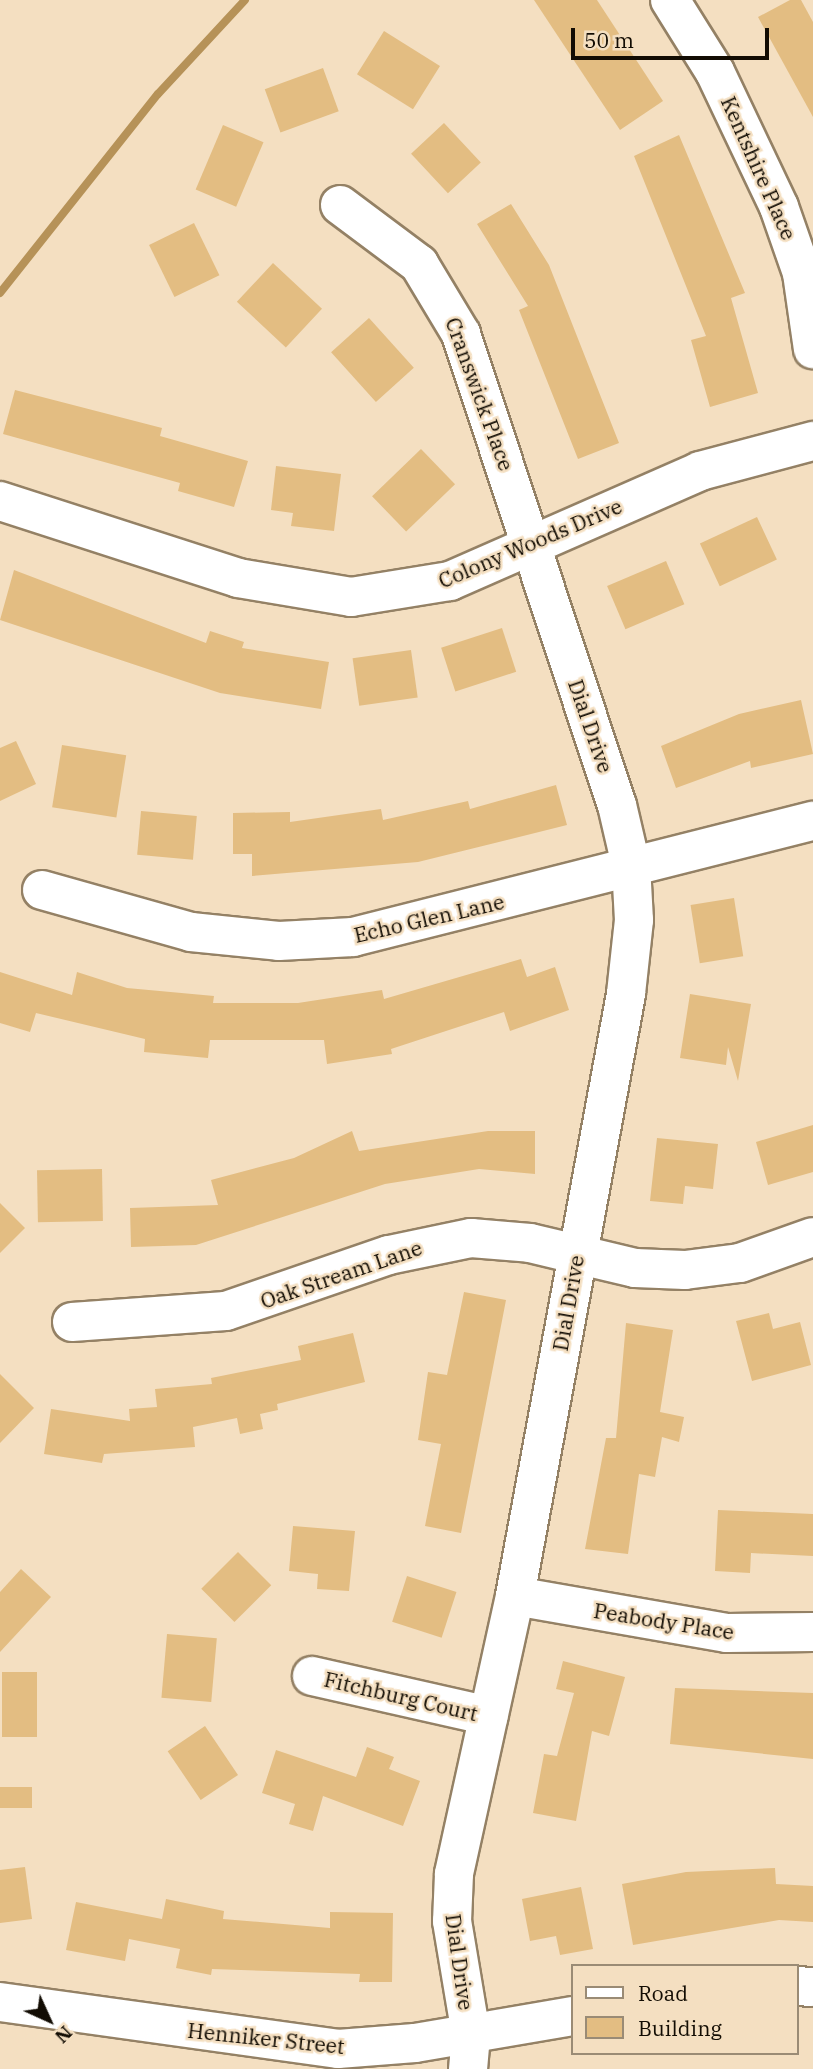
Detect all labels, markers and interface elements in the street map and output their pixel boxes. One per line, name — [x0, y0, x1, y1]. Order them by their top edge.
scale bar — [575, 14, 773, 58]
text: 50 m — [584, 26, 634, 54]
street label: Kentshire Place — [716, 92, 802, 244]
street label: Cranswick Place — [441, 314, 519, 474]
street label: Colony Woods Drive — [434, 493, 626, 593]
street label: Dial Drive — [563, 676, 619, 776]
street label: Echo Glen Lane — [351, 888, 507, 948]
street label: Oak Stream Lane — [257, 1235, 425, 1313]
street label: Dial Drive — [547, 1253, 589, 1353]
street label: Peabody Place — [592, 1597, 736, 1645]
street label: Fitchburg Court — [322, 1666, 480, 1726]
street label: Dial Drive — [441, 1912, 479, 2012]
legend — [572, 1964, 799, 2055]
text: Road — [638, 1979, 688, 2007]
north arrow — [14, 1985, 84, 2055]
text: Building — [638, 2014, 722, 2042]
street label: Henniker Street — [186, 2017, 346, 2059]
text: N — [50, 2021, 78, 2049]

